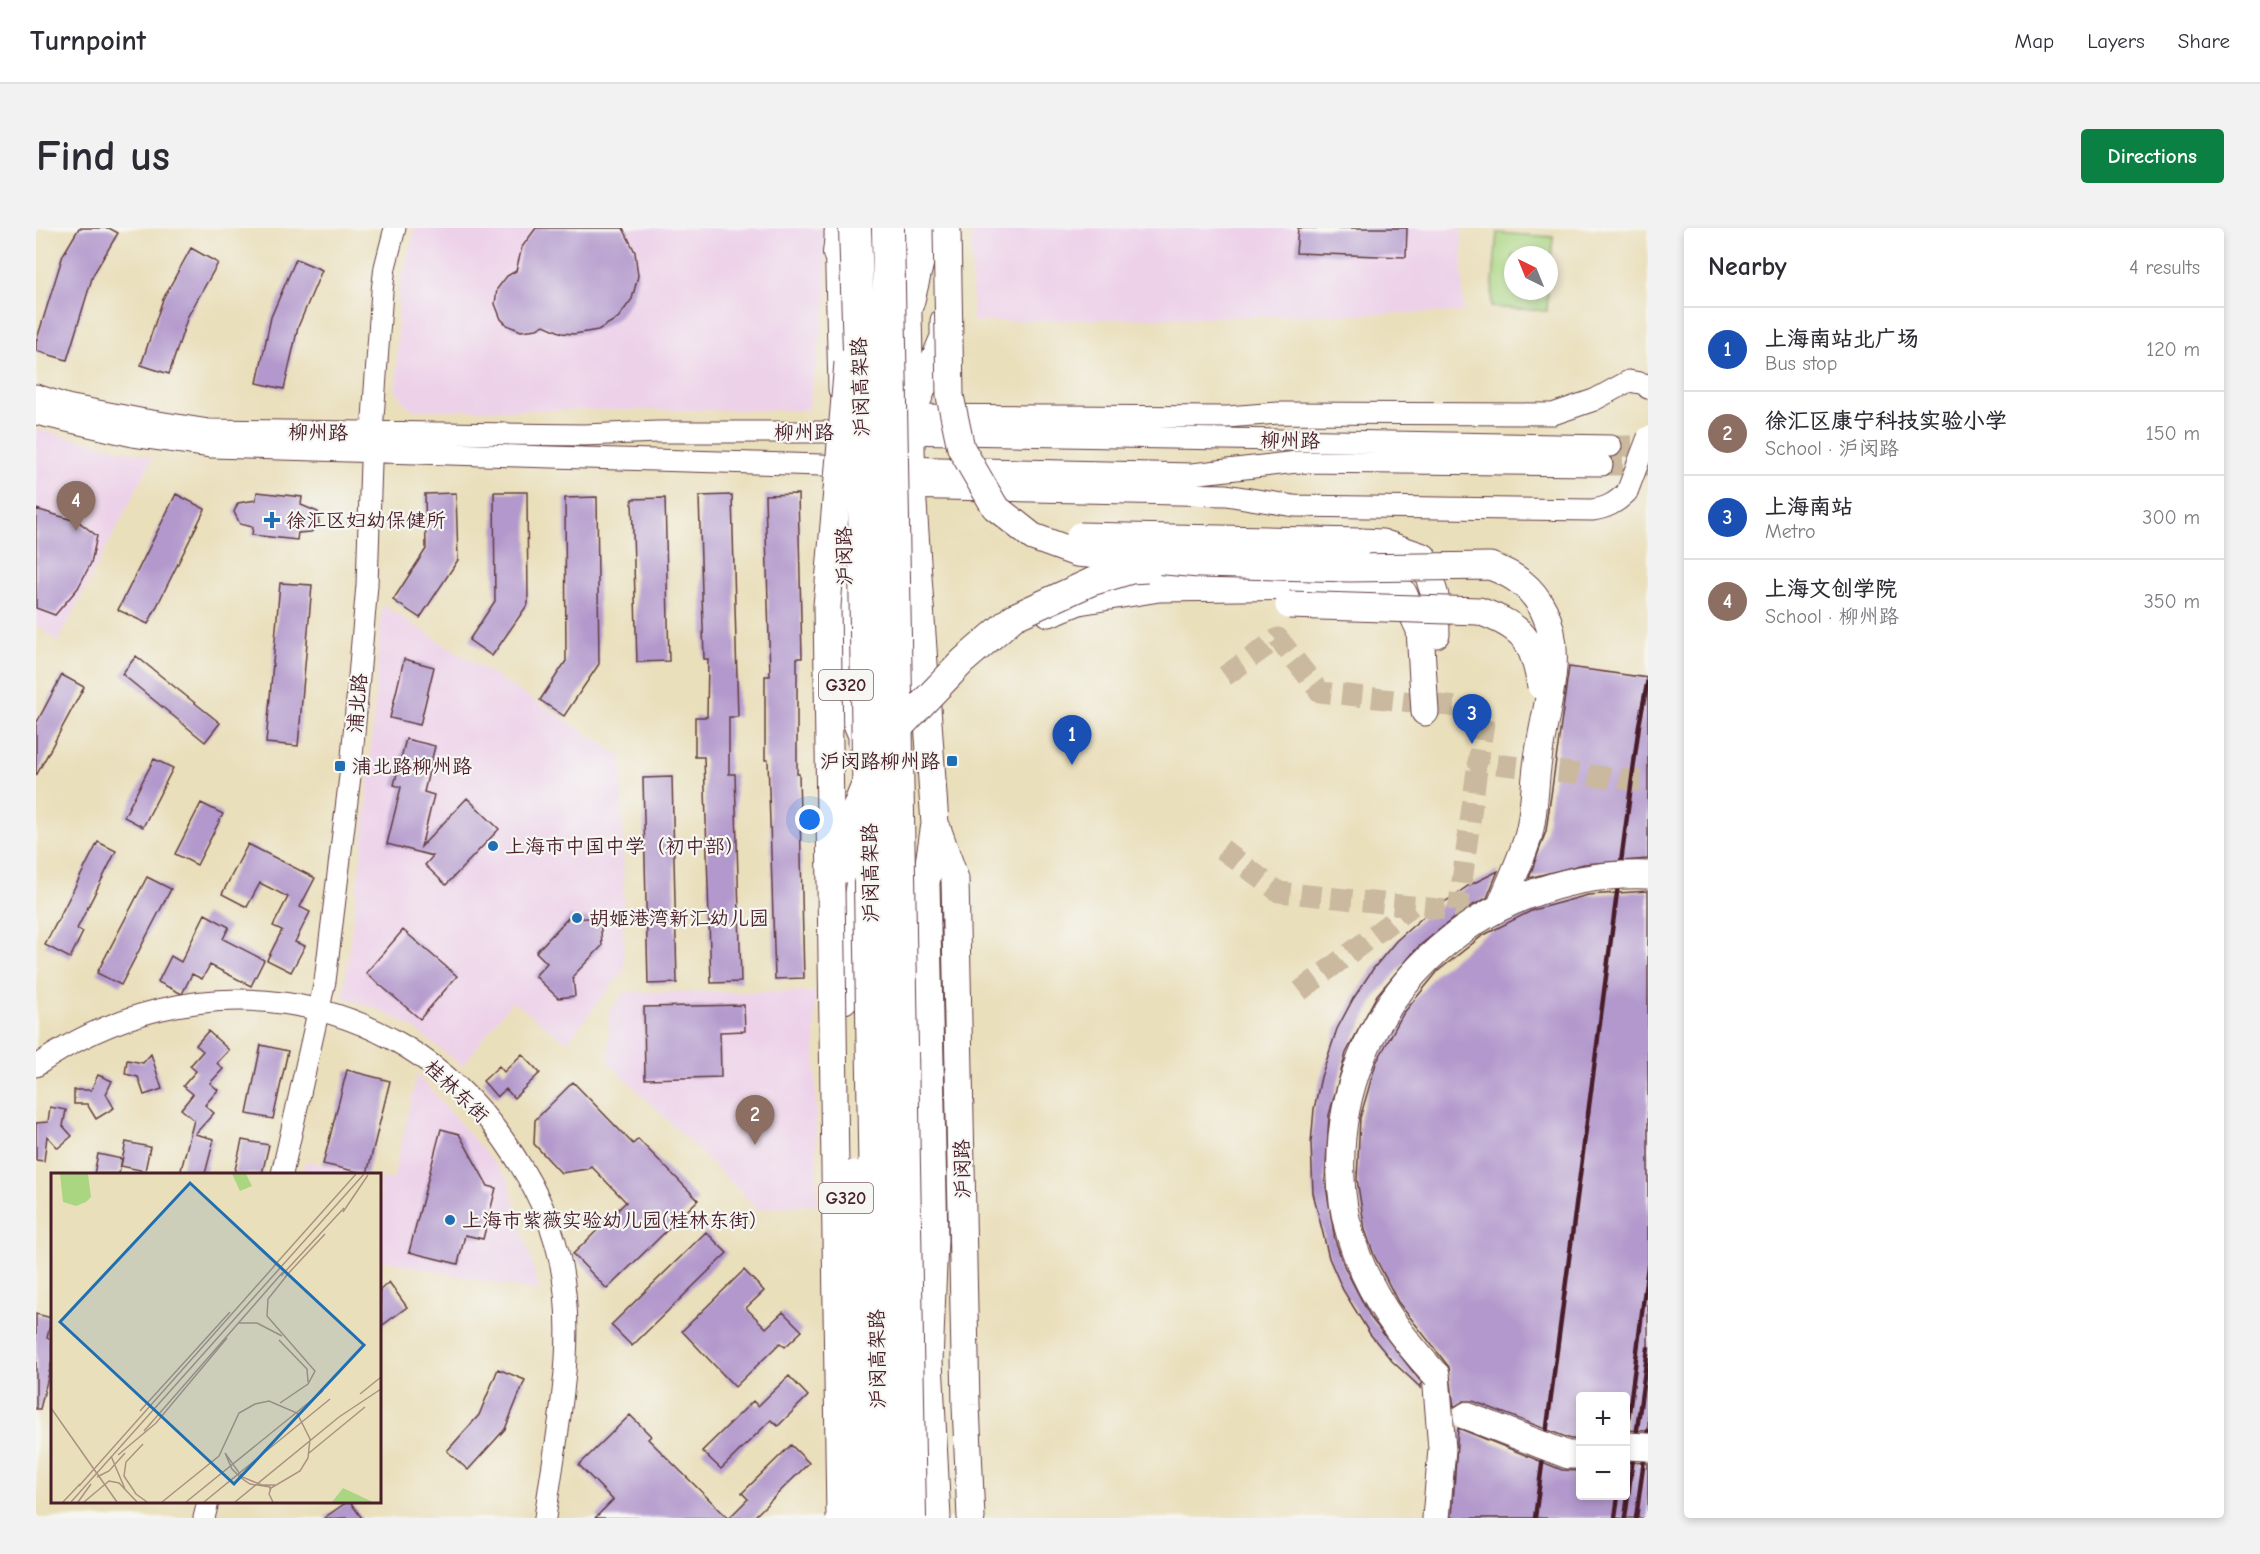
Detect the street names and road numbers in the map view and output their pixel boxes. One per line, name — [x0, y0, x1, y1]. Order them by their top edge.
street label: 沪闵高架路 — [847, 336, 874, 437]
street label: 柳州路 — [288, 420, 349, 445]
street label: 柳州路 — [774, 421, 835, 444]
street label: 柳州路 — [1260, 428, 1321, 453]
street label: 沪闵路 — [832, 525, 857, 586]
road number: G320 — [819, 670, 873, 700]
street label: 浦北路 — [343, 671, 372, 734]
street label: 沪闵高架路 — [858, 822, 883, 923]
street label: 桂林东街 — [420, 1055, 493, 1127]
street label: 沪闵路 — [950, 1138, 975, 1199]
road number: G320 — [819, 1183, 873, 1213]
street label: 沪闵高架路 — [865, 1308, 890, 1409]

